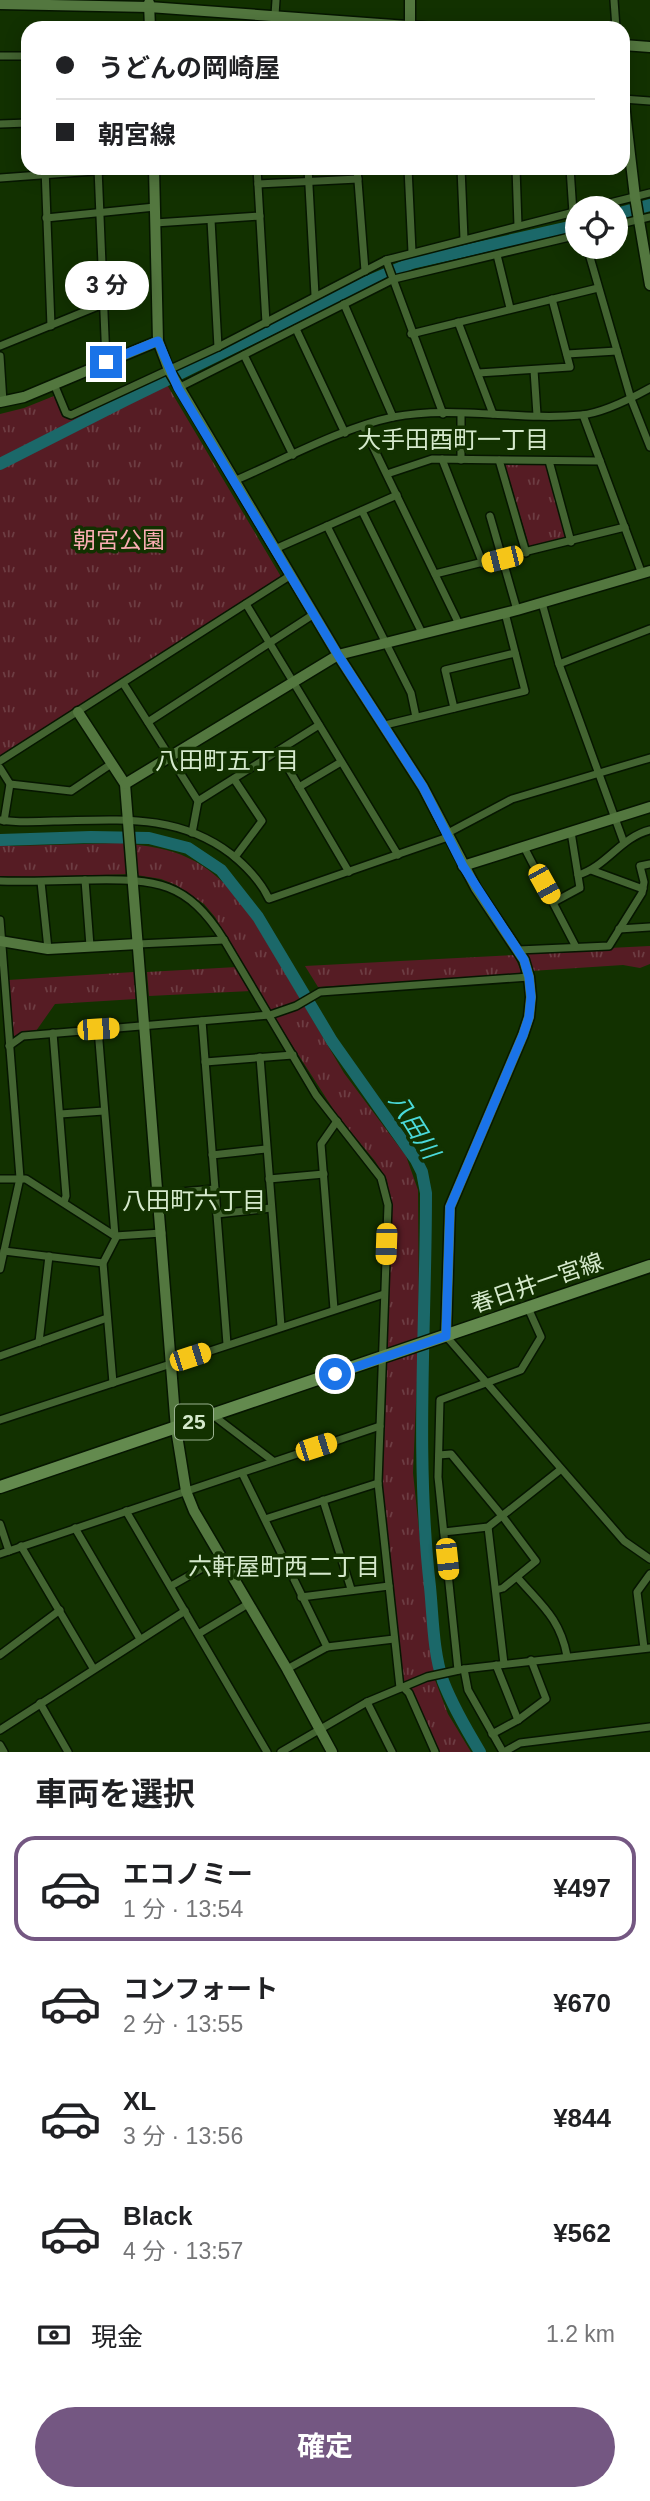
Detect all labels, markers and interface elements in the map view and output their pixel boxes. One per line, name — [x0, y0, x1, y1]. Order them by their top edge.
text: うどんの岡崎屋 — [98, 53, 280, 83]
text: 朝宮線 — [98, 120, 176, 150]
map controls — [565, 196, 628, 259]
button: locate — [565, 196, 628, 259]
callout: 3 分 — [64, 260, 148, 310]
text: 3 分 — [86, 272, 128, 298]
route end — [90, 346, 122, 378]
district label: 大手田酉町一丁目 — [357, 426, 549, 453]
park label: 朝宮公園 — [73, 527, 165, 553]
car — [480, 544, 525, 574]
district label: 八田町五丁目 — [155, 747, 299, 774]
car — [525, 861, 564, 907]
car — [77, 1017, 120, 1041]
water label: 八田川 — [384, 1088, 447, 1166]
district label: 八田町六丁目 — [122, 1187, 266, 1214]
car — [375, 1223, 398, 1265]
street label: 春日井一宮線 — [468, 1248, 606, 1318]
car — [167, 1341, 214, 1373]
route start — [319, 1358, 351, 1390]
road number: 25 — [175, 1404, 213, 1440]
car — [293, 1431, 340, 1463]
car — [435, 1537, 460, 1581]
district label: 六軒屋町西二丁目 — [188, 1553, 380, 1580]
text: 車両を選択 — [35, 1776, 195, 1812]
icon: car — [39, 1857, 102, 1920]
text: エコノミー — [123, 1859, 253, 1889]
text: ¥497 — [553, 1873, 611, 1903]
text: 1 分 · 13:54 — [123, 1896, 243, 1922]
icon: car — [39, 1972, 102, 2035]
text: コンフォート — [123, 1974, 278, 2004]
text: ¥670 — [553, 1988, 611, 2018]
text: 2 分 · 13:55 — [123, 2011, 243, 2037]
text: XL — [123, 2086, 156, 2116]
icon: car — [39, 2087, 102, 2150]
text: ¥844 — [553, 2103, 611, 2133]
text: 3 分 · 13:56 — [123, 2123, 243, 2149]
text: Black — [123, 2201, 192, 2231]
icon: car — [39, 2202, 102, 2265]
text: ¥562 — [553, 2218, 611, 2248]
text: 4 分 · 13:57 — [123, 2238, 243, 2264]
icon: cash — [35, 2316, 73, 2354]
text: 1.2 km — [546, 2321, 615, 2347]
text: 現金 — [91, 2322, 143, 2352]
button: 確定 — [35, 2407, 615, 2487]

